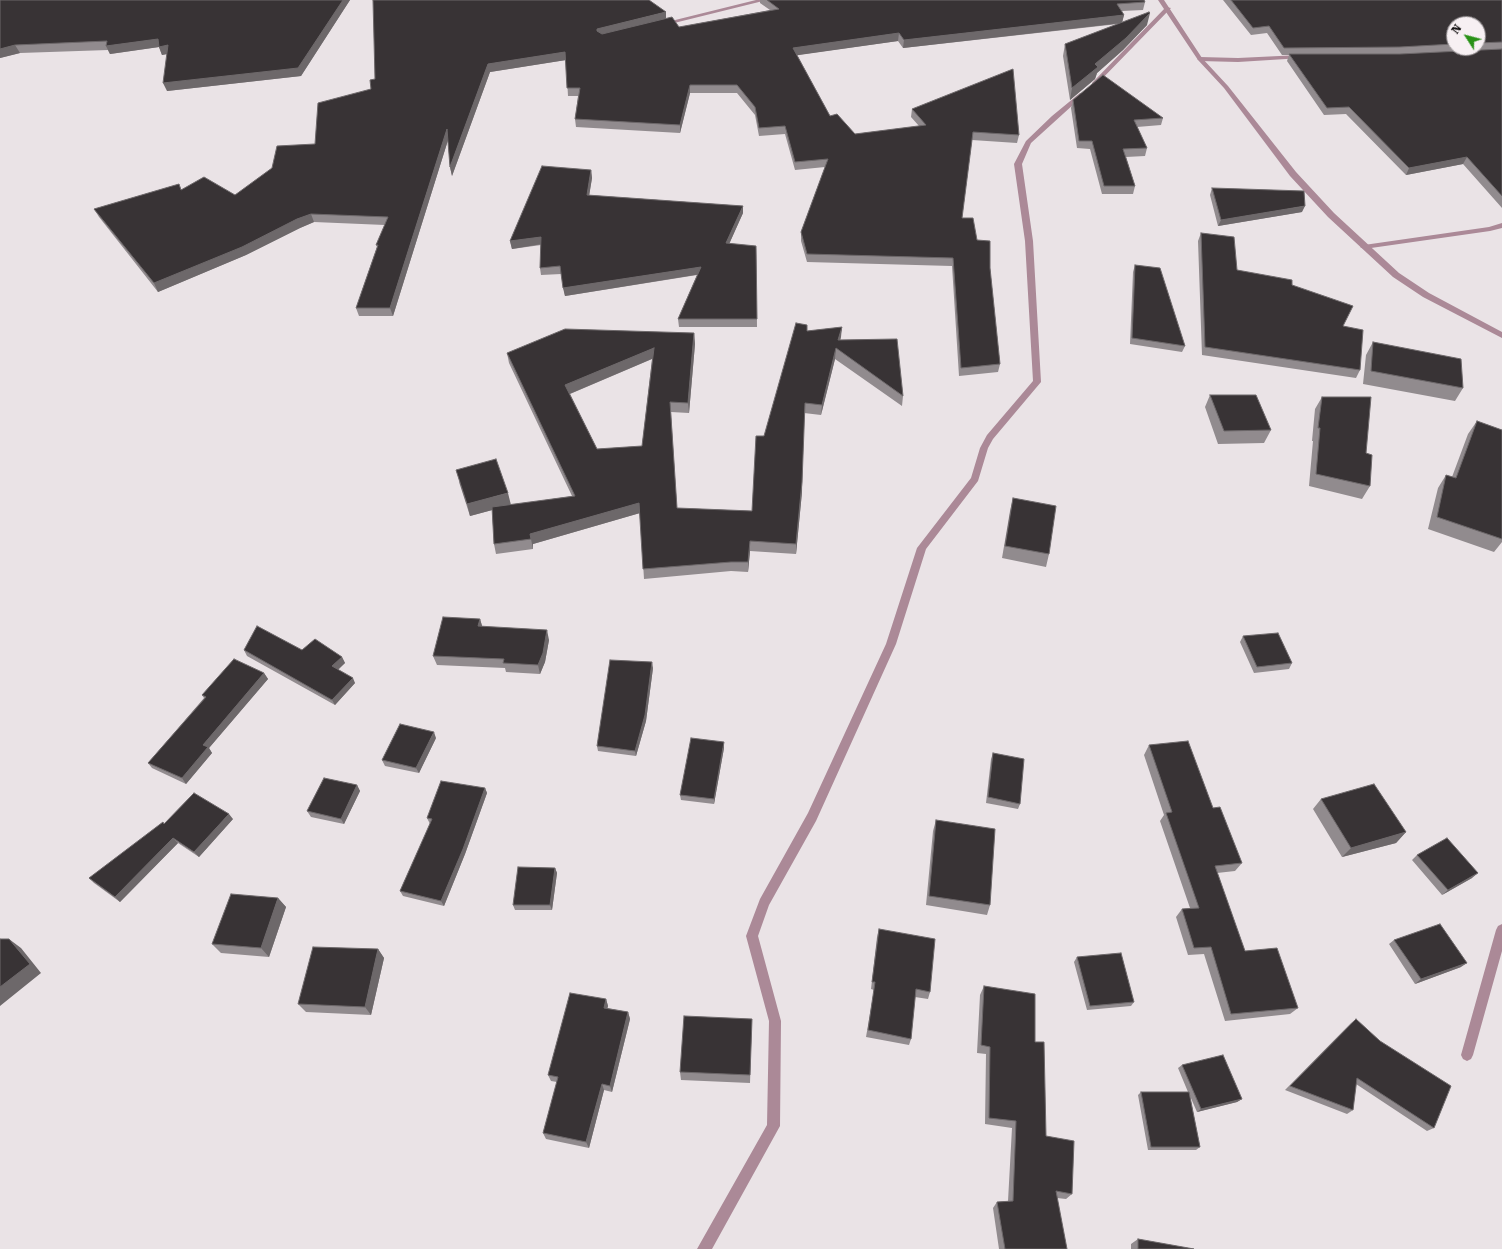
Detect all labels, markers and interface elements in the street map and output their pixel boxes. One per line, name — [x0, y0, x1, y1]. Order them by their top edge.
north arrow — [1446, 16, 1486, 56]
text: N — [1449, 22, 1464, 36]

